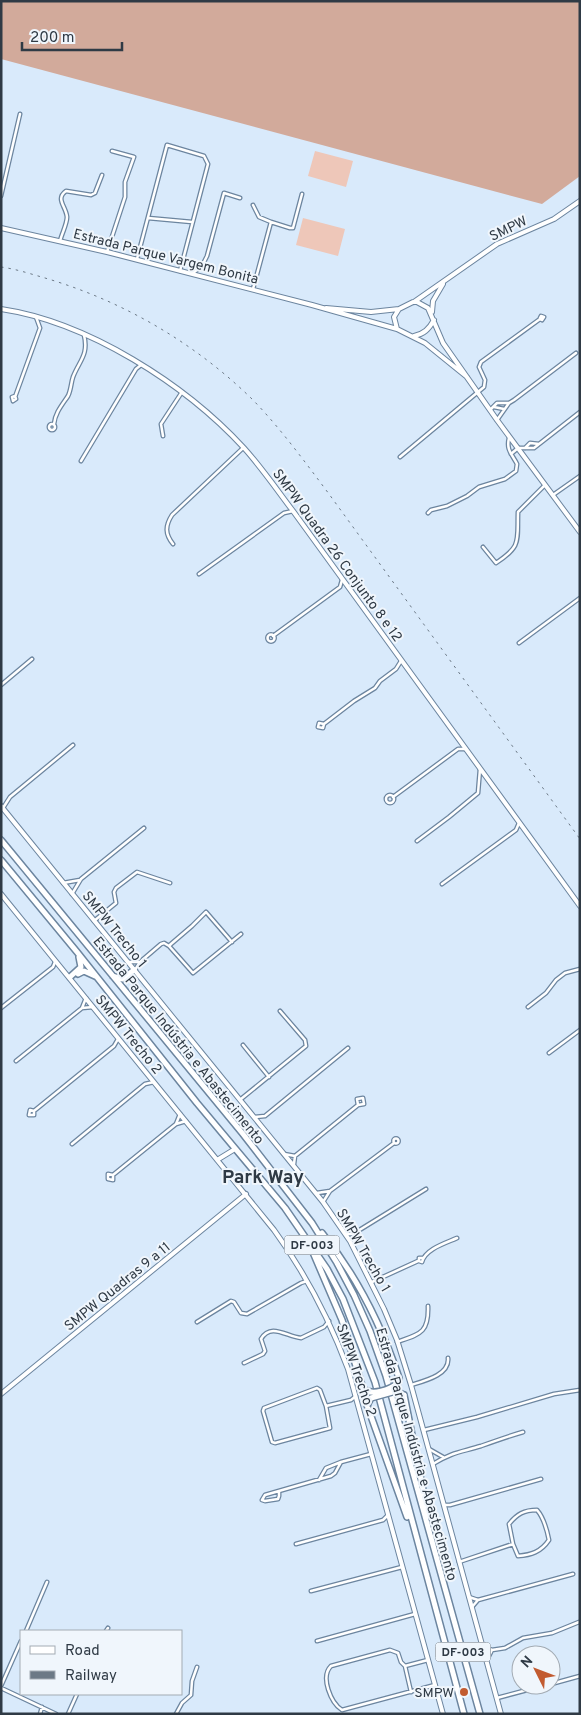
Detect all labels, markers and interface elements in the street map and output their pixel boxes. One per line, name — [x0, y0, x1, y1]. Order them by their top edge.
scale bar — [22, 20, 122, 52]
text: 200 m — [30, 29, 75, 48]
street label: SMPW — [487, 213, 530, 246]
street label: Estrada Parque Vargem Bonita — [71, 226, 260, 289]
street label: SMPW Quadra 26 Conjunto 8 e 12 — [268, 466, 405, 646]
street label: SMPW Trecho 1 — [78, 888, 150, 972]
street label: Estrada Parque Indústria e Abastecimento — [89, 934, 267, 1148]
street label: SMPW Trecho 2 — [91, 992, 165, 1078]
district label: Park Way — [222, 1166, 304, 1190]
street label: SMPW Trecho 1 — [332, 1206, 393, 1296]
road number: DF-003 — [284, 1236, 340, 1254]
street label: SMPW Quadras 9 a 11 — [61, 1239, 174, 1335]
street label: SMPW Trecho 2 — [332, 1322, 379, 1419]
street label: Estrada Parque Indústria e Abastecimento — [371, 1326, 460, 1583]
legend — [20, 1630, 182, 1695]
text: Road — [65, 1642, 100, 1661]
road number: DF-003 — [436, 1642, 490, 1661]
north arrow — [511, 1645, 561, 1695]
text: N — [518, 1653, 537, 1672]
text: Railway — [65, 1667, 117, 1686]
place label: SMPW — [414, 1685, 454, 1702]
marker: SMPW — [458, 1686, 470, 1698]

